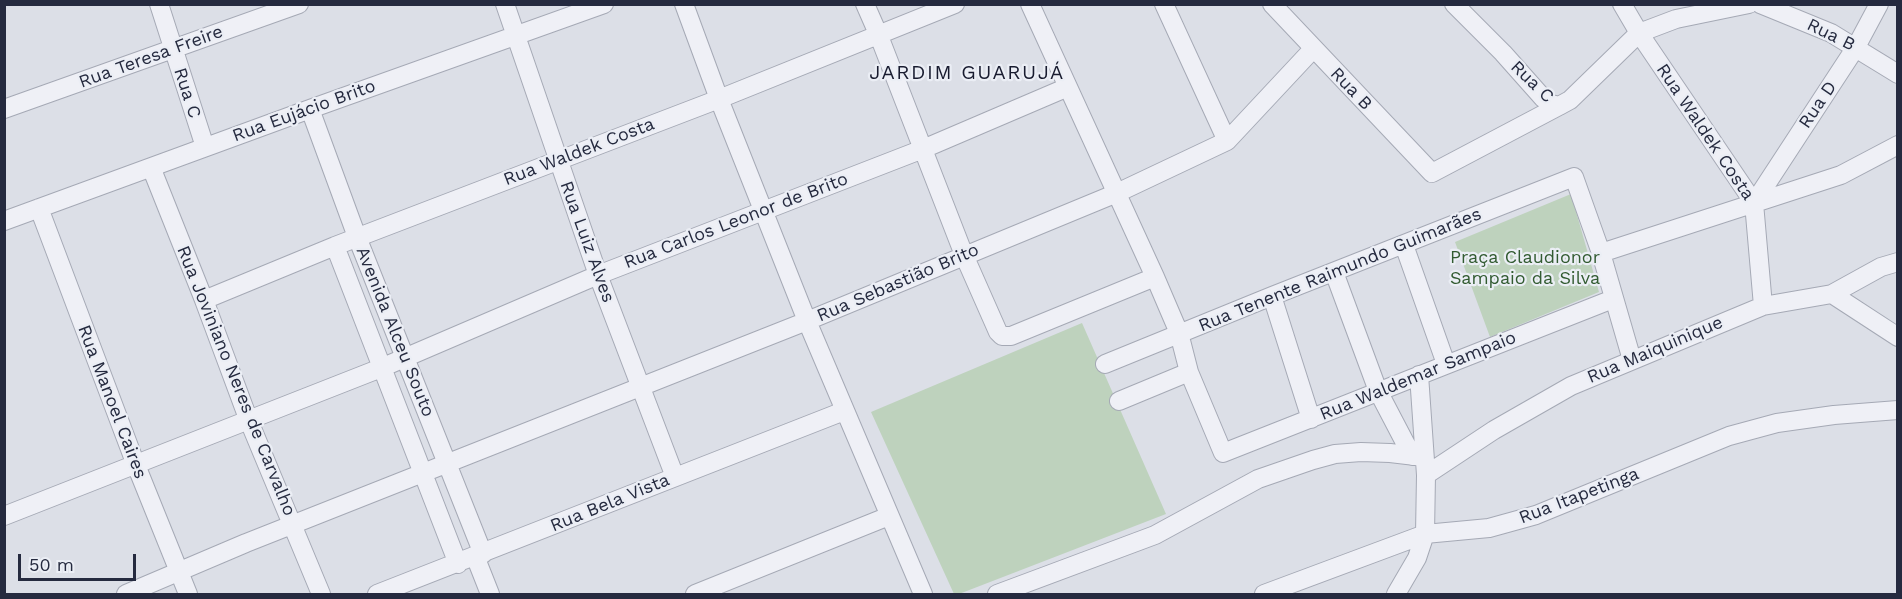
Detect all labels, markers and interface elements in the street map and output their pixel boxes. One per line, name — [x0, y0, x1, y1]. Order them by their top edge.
street label: Rua B — [1803, 14, 1859, 56]
street label: Rua Teresa Freire — [76, 21, 226, 93]
street label: Rua C — [1506, 56, 1558, 108]
street label: Rua Waldek Costa — [1651, 60, 1759, 204]
district label: JARDIM GUARUJÁ — [869, 61, 1065, 85]
street label: Rua B — [1326, 63, 1376, 115]
street label: Rua C — [169, 65, 205, 121]
street label: Rua Eujácio Brito — [230, 75, 378, 147]
street label: Rua D — [1794, 77, 1842, 133]
street label: Rua Waldek Costa — [501, 113, 657, 191]
street label: Rua Carlos Leonor de Brito — [621, 168, 851, 274]
street label: Rua Luiz Alves — [555, 178, 619, 306]
street label: Rua Tenente Raimundo Guimarães — [1195, 203, 1485, 337]
street label: Rua Sebastião Brito — [814, 239, 982, 327]
street label: Rua Joviniano Neres de Carvalho — [172, 243, 300, 519]
street label: Avenida Alceu Souto — [351, 244, 439, 420]
park label: Praça Claudionor Sampaio da Silva — [1450, 247, 1600, 290]
street label: Rua Maiquinique — [1584, 312, 1726, 388]
street label: Rua Manoel Caires — [73, 322, 151, 482]
street label: Rua Waldemar Sampaio — [1317, 327, 1519, 425]
street label: Rua Itapetinga — [1516, 463, 1642, 529]
street label: Rua Bela Vista — [547, 469, 673, 537]
scale bar — [21, 542, 140, 580]
text: 50 m — [29, 554, 74, 575]

